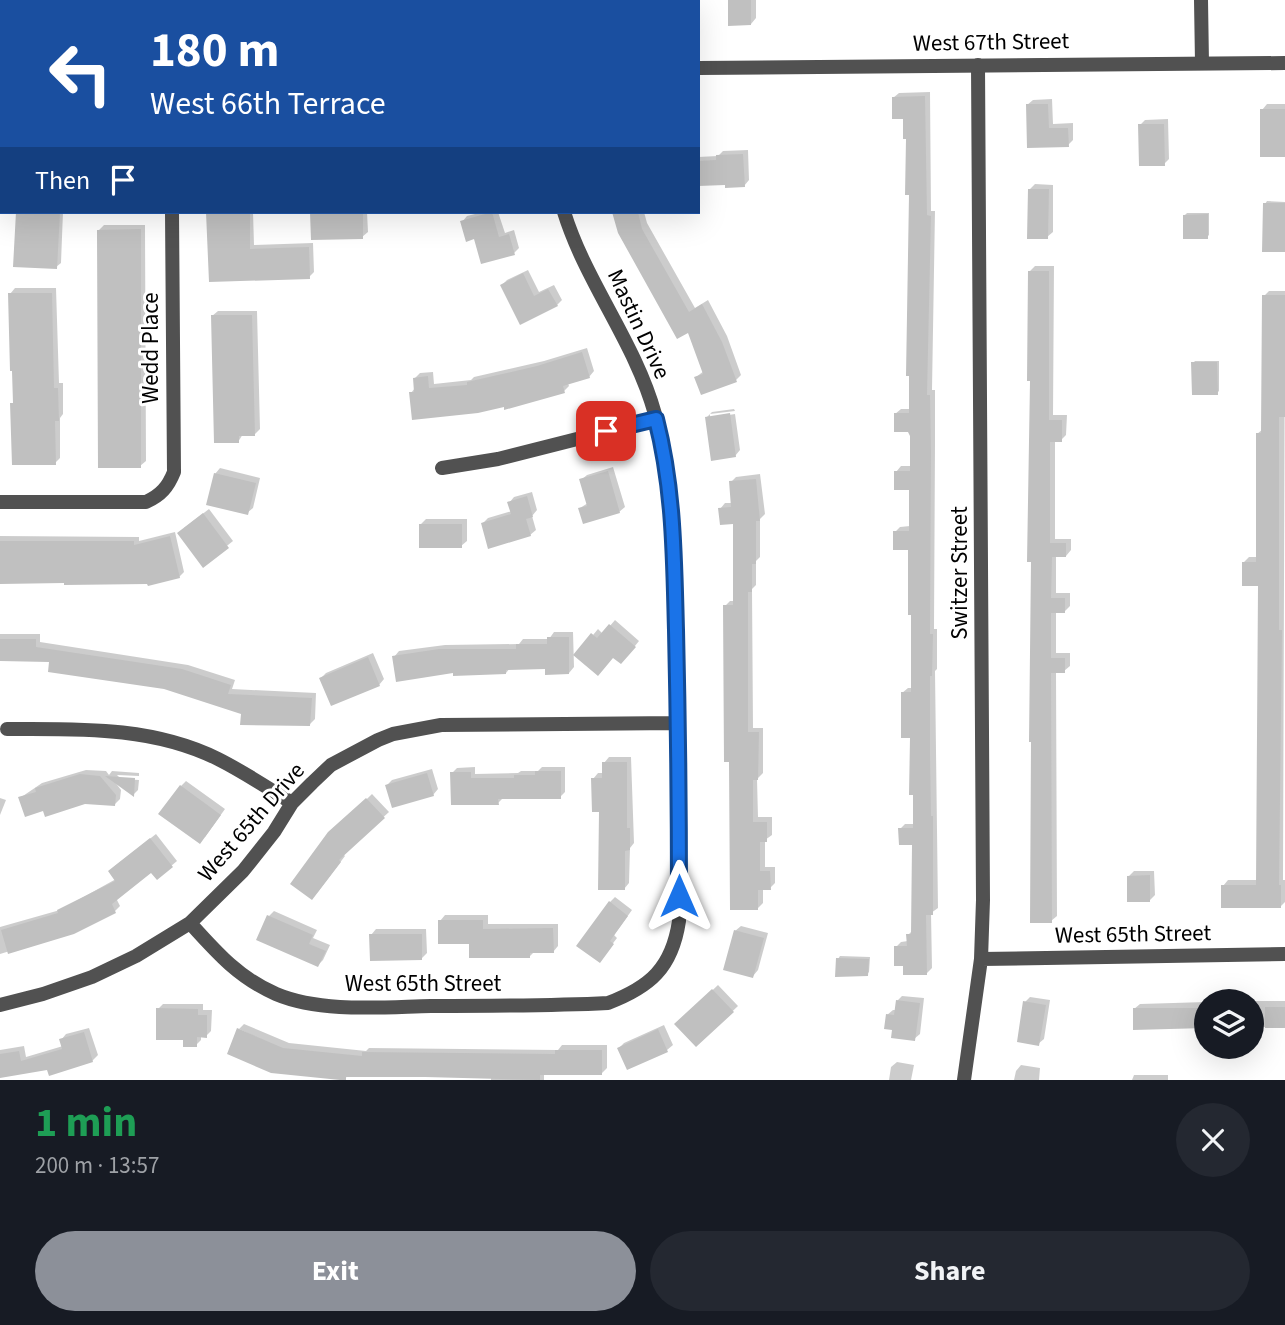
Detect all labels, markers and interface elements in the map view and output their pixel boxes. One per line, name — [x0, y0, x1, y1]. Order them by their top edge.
text: 180 m — [150, 16, 279, 86]
street label: West 67th Street — [913, 24, 1070, 60]
icon: left — [35, 28, 126, 119]
text: West 66th Terrace — [150, 81, 386, 127]
icon: arrive — [104, 161, 142, 199]
text: Then — [35, 162, 90, 199]
street label: Mastin Drive — [599, 264, 679, 384]
street label: Wedd Place — [134, 292, 167, 404]
pin — [576, 401, 636, 461]
icon: arrive — [587, 412, 625, 450]
street label: Switzer Street — [943, 506, 976, 640]
street label: West 65th Drive — [190, 755, 312, 889]
position arrow — [642, 859, 716, 933]
street label: West 65th Street — [1055, 916, 1212, 952]
street label: West 65th Street — [345, 967, 501, 1000]
map controls — [1194, 989, 1264, 1059]
button: layers — [1194, 989, 1264, 1059]
text: 1 min — [35, 1093, 137, 1153]
button: close — [1176, 1103, 1250, 1177]
text: 200 m · 13:57 — [35, 1149, 159, 1182]
button: Exit — [35, 1231, 636, 1311]
button: Share — [650, 1231, 1250, 1311]

